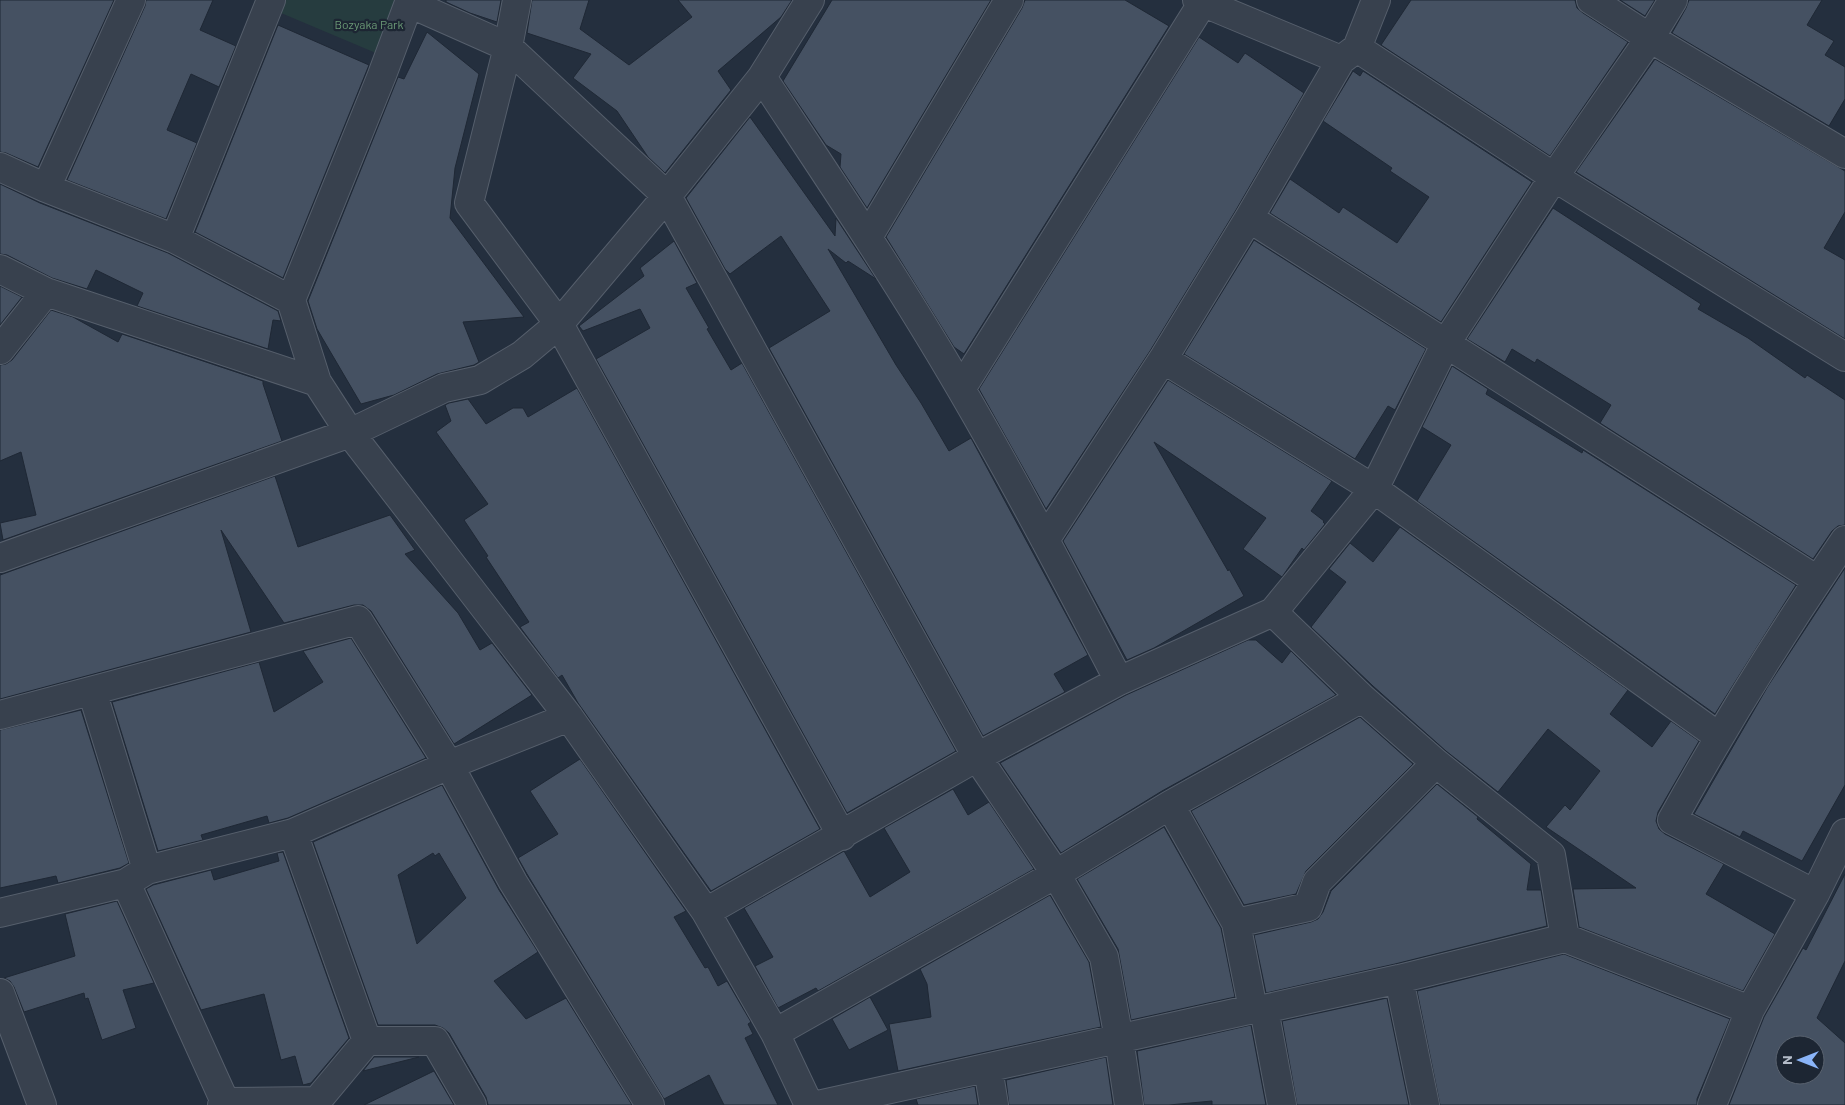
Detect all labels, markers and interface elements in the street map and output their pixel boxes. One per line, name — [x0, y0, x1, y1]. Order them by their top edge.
park label: Bozyaka Park — [335, 17, 403, 31]
north arrow — [1775, 1035, 1825, 1085]
text: N — [1778, 1055, 1795, 1065]

